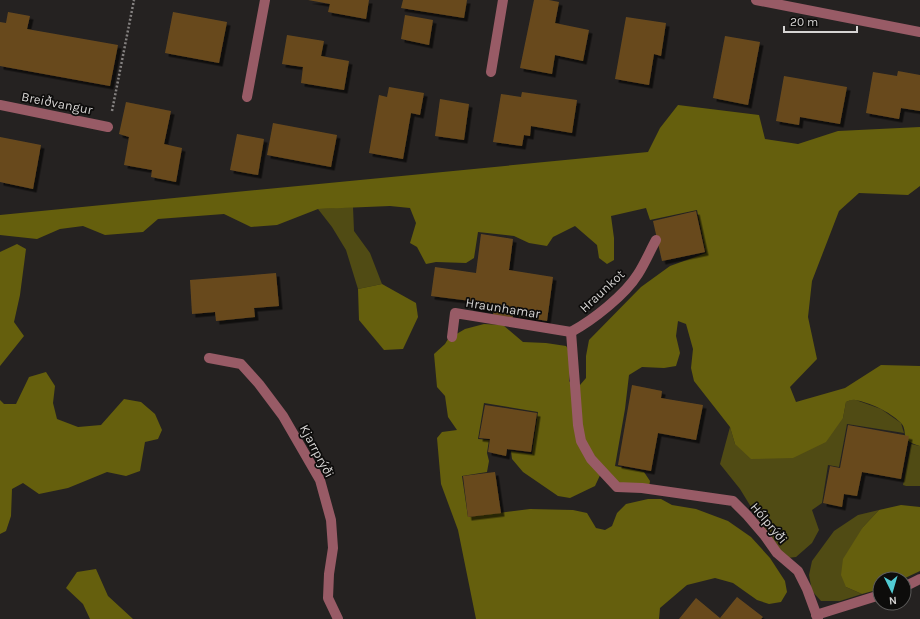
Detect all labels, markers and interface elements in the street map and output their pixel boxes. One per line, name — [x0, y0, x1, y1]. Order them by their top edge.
scale bar — [784, 8, 857, 34]
text: 20 m — [790, 15, 818, 29]
street label: Breiðvangur — [20, 89, 94, 117]
street label: Hraunkot — [577, 266, 628, 315]
street label: Hraunhamar — [465, 295, 542, 321]
street label: Kjarrprýði — [297, 422, 337, 480]
street label: Hólprýði — [748, 499, 790, 547]
north arrow — [872, 571, 912, 611]
text: N — [888, 594, 897, 607]

